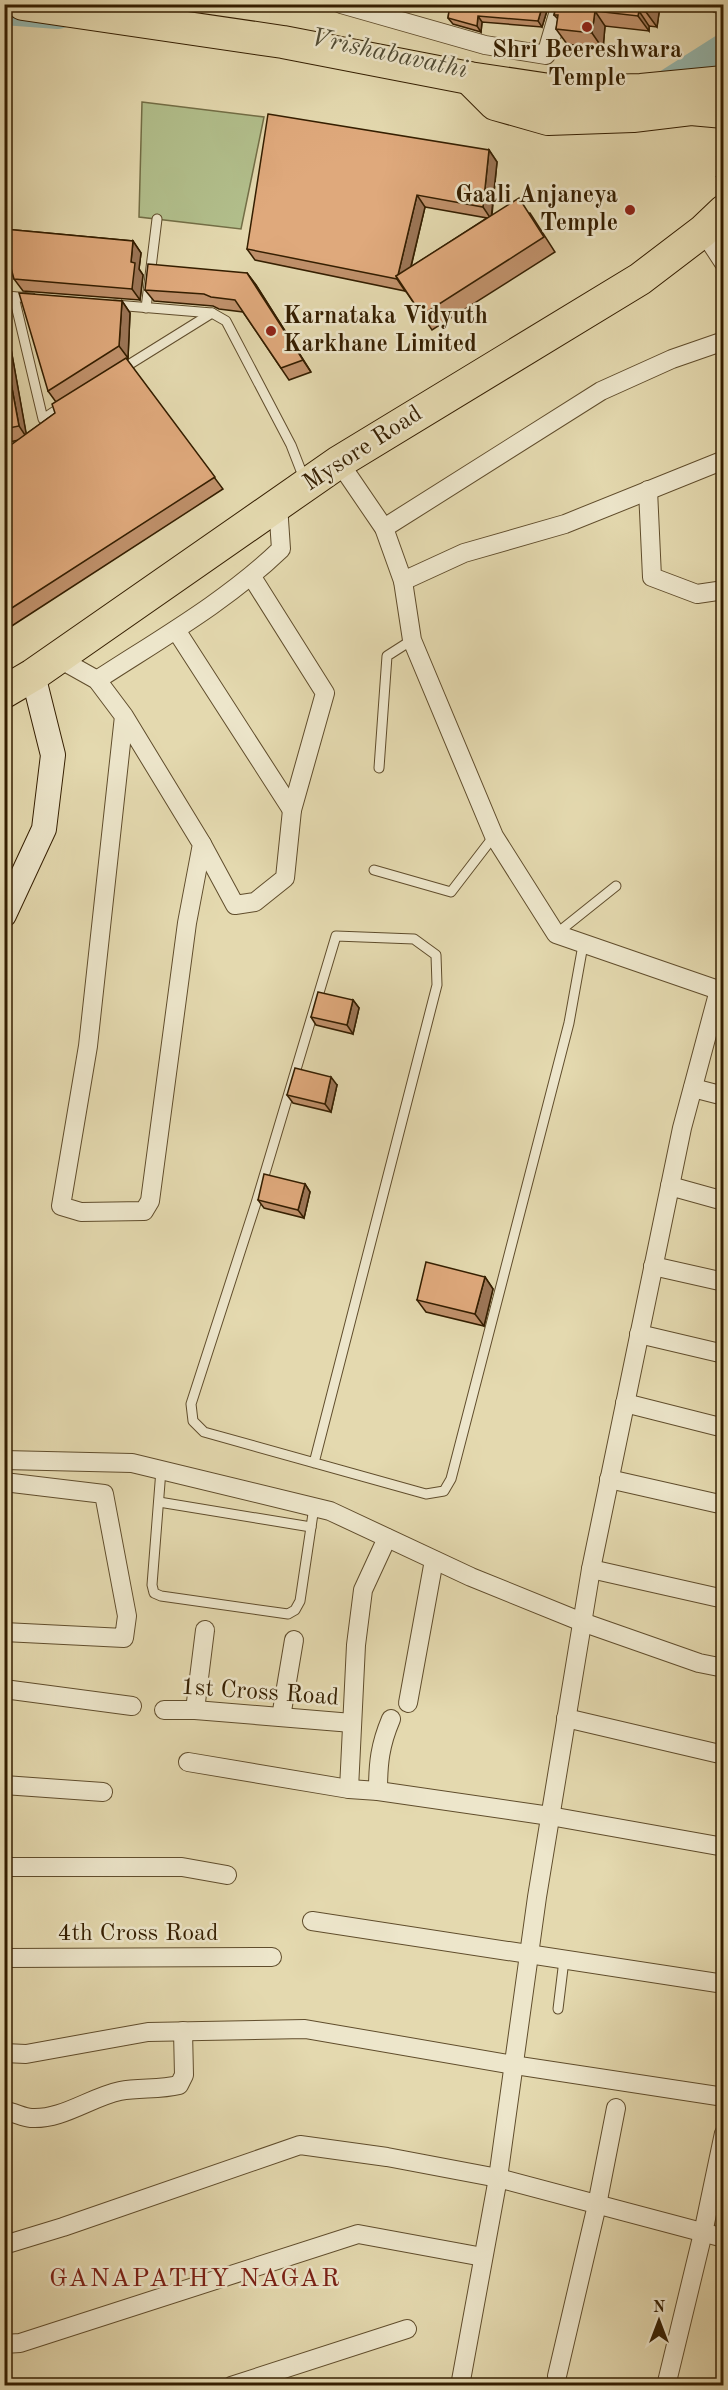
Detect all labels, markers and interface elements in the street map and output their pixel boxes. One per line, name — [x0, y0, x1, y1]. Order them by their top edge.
marker: Shri Beereshwara Temple — [580, 20, 594, 34]
water label: Vrishabavathi — [308, 25, 470, 83]
place label: Shri Beereshwara Temple — [492, 39, 682, 91]
place label: Gaali Anjaneya Temple — [455, 184, 618, 236]
marker: Gaali Anjaneya Temple — [623, 203, 637, 217]
place label: Karnataka Vidyuth Karkhane Limited — [283, 305, 488, 357]
marker: Karnataka Vidyuth Karkhane Limited — [264, 324, 278, 338]
street label: Mysore Road — [299, 402, 427, 496]
street label: 1st Cross Road — [180, 1676, 340, 1710]
street label: 4th Cross Road — [58, 1922, 218, 1946]
district label: GANAPATHY NAGAR — [49, 2266, 341, 2292]
north arrow — [629, 2291, 689, 2351]
text: N — [653, 2300, 666, 2316]

